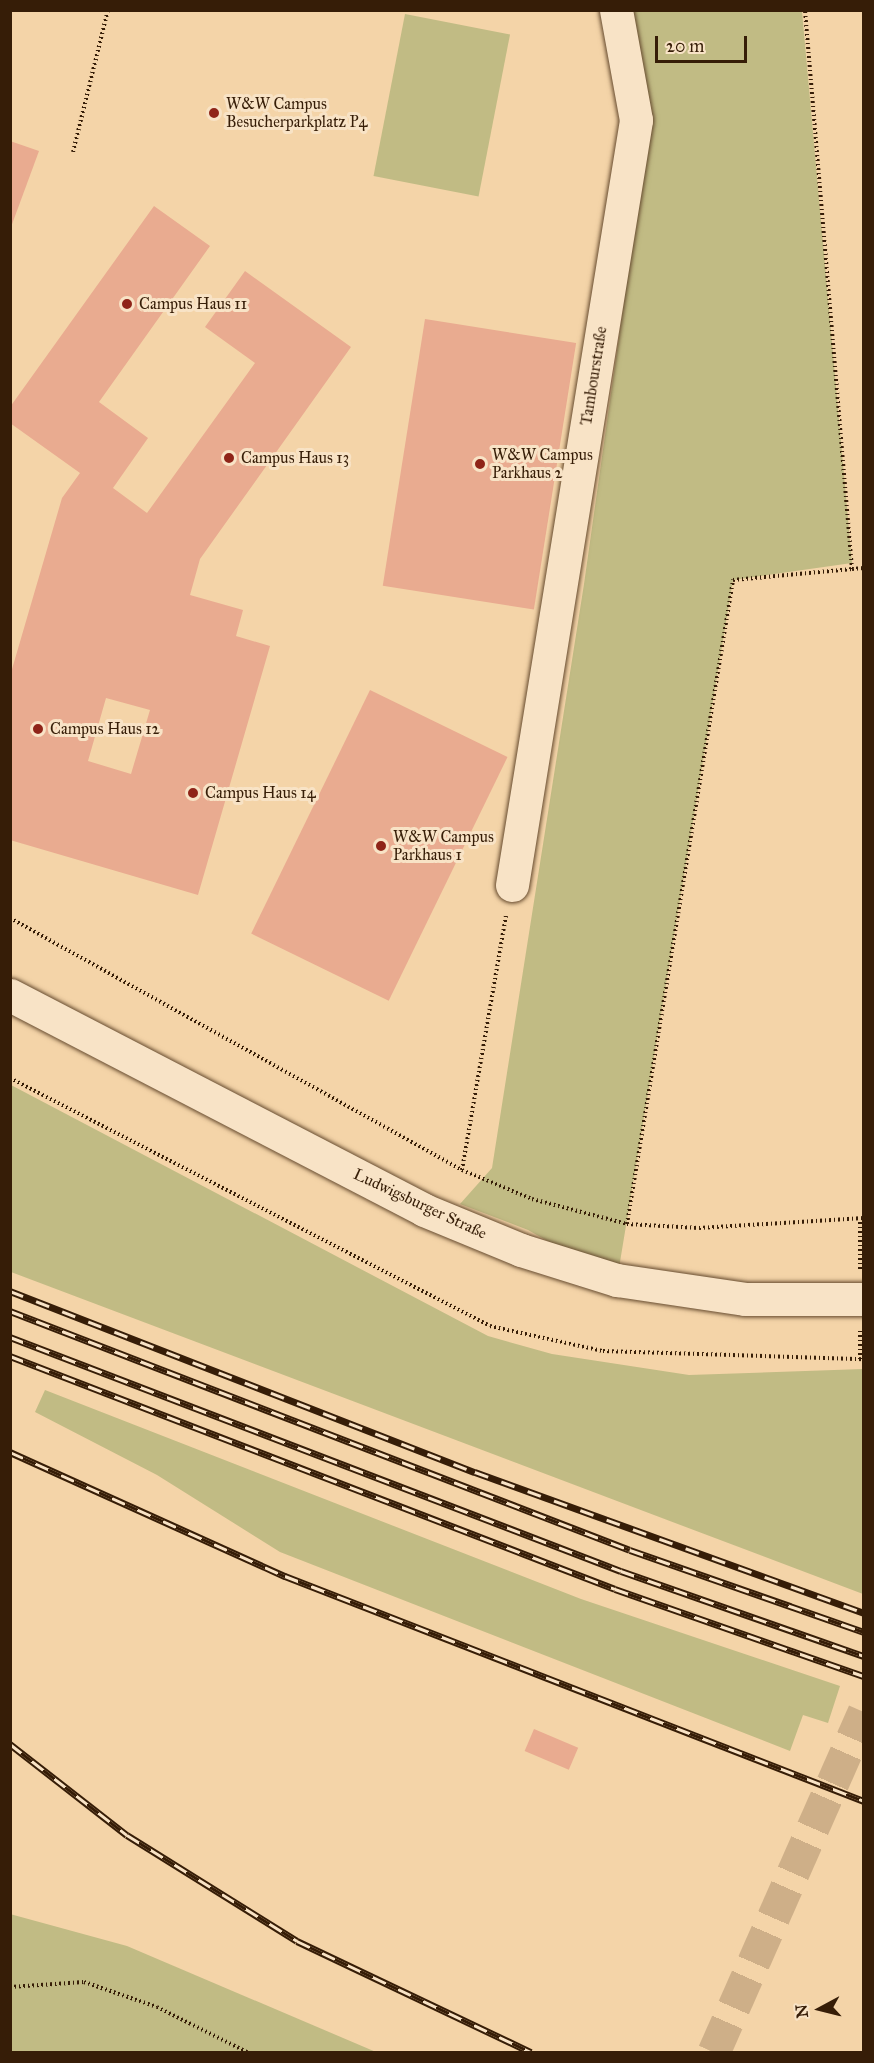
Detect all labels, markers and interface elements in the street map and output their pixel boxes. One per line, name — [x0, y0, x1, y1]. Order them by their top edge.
scale bar — [658, 24, 750, 62]
text: 20 m — [666, 35, 704, 57]
place label: W&W Campus Besucherparkplatz P4 — [226, 94, 368, 132]
marker: W&W Campus Besucherparkplatz P4 — [207, 106, 221, 120]
place label: Campus Haus 11 — [139, 294, 247, 314]
marker: Campus Haus 11 — [120, 297, 134, 311]
street label: Tambourstraße — [577, 325, 611, 427]
place label: W&W Campus Parkhaus 2 — [492, 445, 593, 483]
place label: Campus Haus 13 — [241, 448, 349, 468]
marker: Campus Haus 13 — [222, 451, 236, 465]
marker: W&W Campus Parkhaus 2 — [473, 457, 487, 471]
place label: Campus Haus 12 — [50, 719, 160, 739]
marker: Campus Haus 12 — [31, 722, 45, 736]
place label: Campus Haus 14 — [205, 783, 316, 803]
marker: Campus Haus 14 — [186, 786, 200, 800]
place label: W&W Campus Parkhaus 1 — [393, 827, 494, 865]
marker: W&W Campus Parkhaus 1 — [374, 839, 388, 853]
street label: Ludwigsburger Straße — [350, 1165, 490, 1243]
north arrow — [790, 1979, 850, 2039]
text: N — [791, 2003, 812, 2019]

